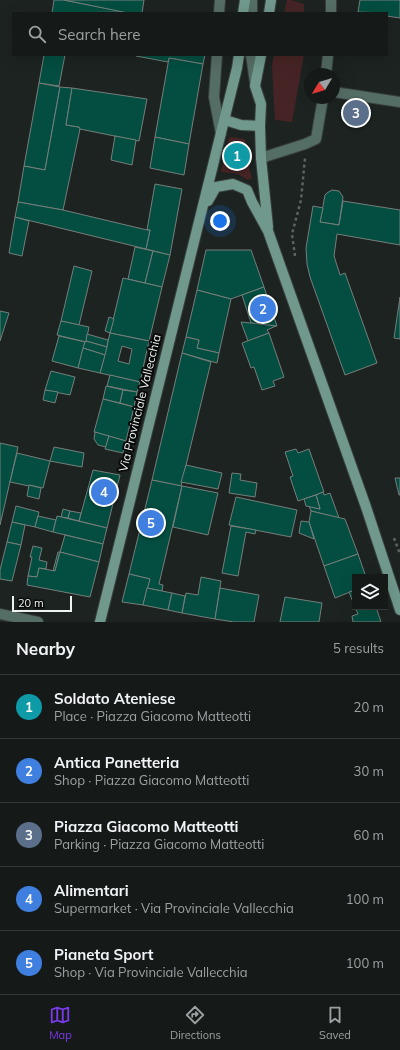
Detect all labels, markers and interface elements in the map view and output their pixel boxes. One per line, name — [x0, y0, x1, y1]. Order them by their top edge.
search box — [12, 12, 388, 56]
icon: search — [26, 23, 48, 45]
text: Search here — [58, 25, 140, 44]
north arrow — [304, 68, 340, 104]
pin: 3 — [343, 98, 369, 128]
pin: 1 — [224, 141, 250, 171]
your location — [210, 211, 230, 231]
pin: 2 — [250, 294, 276, 324]
street label: Via Provinciale Vallecchia — [115, 333, 164, 473]
pin: 4 — [91, 477, 117, 507]
pin: 5 — [138, 508, 164, 538]
map controls — [352, 574, 388, 610]
button: layers — [352, 574, 388, 610]
scale bar — [12, 594, 72, 613]
text: 20 m — [18, 596, 44, 610]
text: Nearby — [16, 638, 75, 659]
text: 5 results — [333, 640, 384, 656]
text: Soldato Ateniese — [54, 689, 175, 708]
text: 1 — [25, 699, 33, 715]
text: 20 m — [354, 699, 384, 715]
text: Place · Piazza Giacomo Matteotti — [54, 708, 251, 724]
text: Antica Panetteria — [54, 753, 179, 772]
text: 2 — [25, 763, 33, 779]
text: 30 m — [354, 763, 384, 779]
text: Shop · Piazza Giacomo Matteotti — [54, 772, 249, 788]
text: Piazza Giacomo Matteotti — [54, 817, 239, 836]
text: 3 — [25, 827, 33, 843]
text: 60 m — [354, 827, 384, 843]
text: Parking · Piazza Giacomo Matteotti — [54, 836, 264, 852]
text: Alimentari — [54, 881, 129, 900]
text: 4 — [25, 891, 33, 907]
text: 100 m — [346, 891, 384, 907]
text: Supermarket · Via Provinciale Vallecchia — [54, 900, 294, 916]
text: Pianeta Sport — [54, 945, 153, 964]
text: 5 — [25, 955, 33, 971]
text: 100 m — [346, 955, 384, 971]
text: Shop · Via Provinciale Vallecchia — [54, 964, 248, 980]
tab: Map — [49, 1004, 72, 1042]
tab: Directions — [170, 1004, 221, 1042]
tab: Saved — [319, 1004, 351, 1042]

